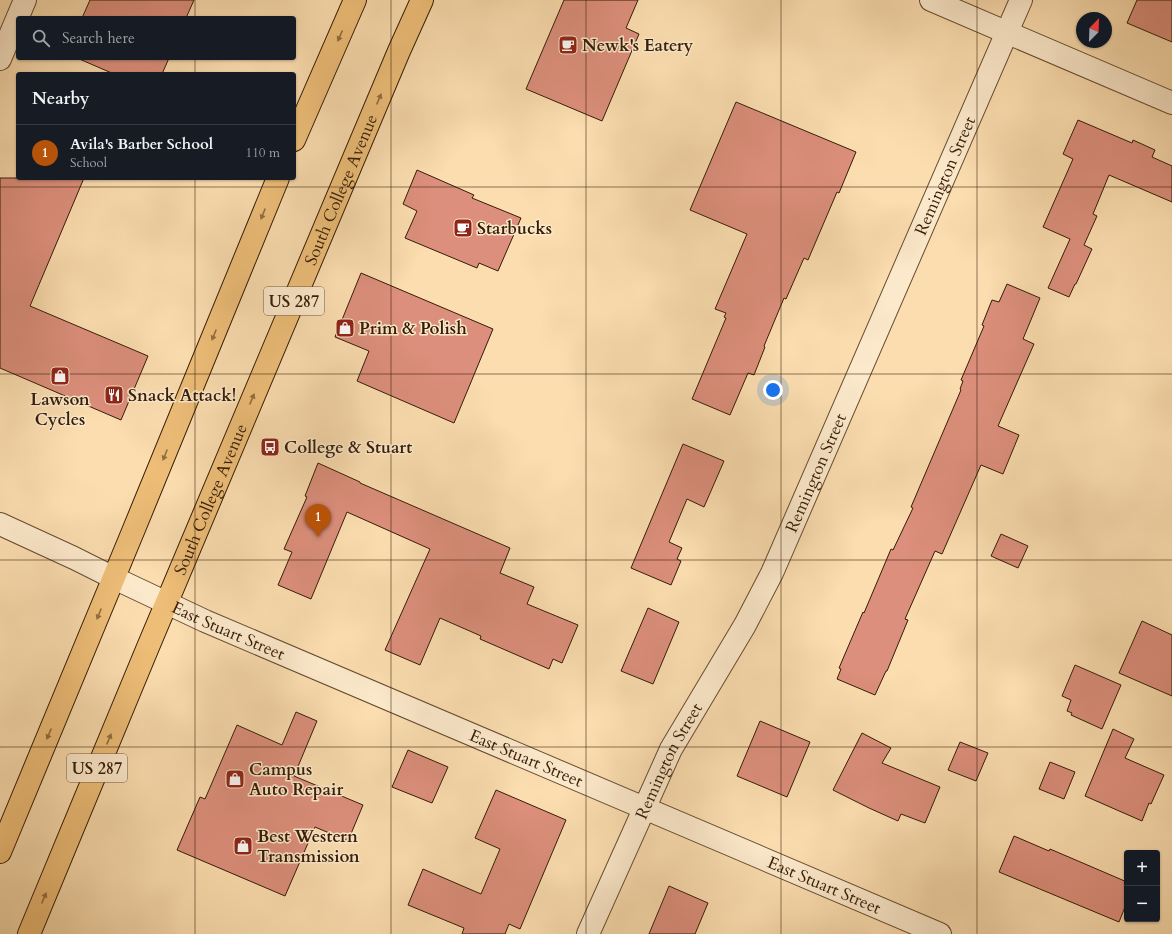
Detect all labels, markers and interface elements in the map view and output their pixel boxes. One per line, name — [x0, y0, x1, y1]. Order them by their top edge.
north arrow — [1076, 12, 1112, 48]
search box — [16, 16, 296, 60]
icon: search — [30, 27, 52, 49]
text: Search here — [62, 28, 135, 48]
one-way arrow — [336, 30, 342, 42]
cafe icon: Newk's Eatery — [557, 34, 579, 56]
place label: Newk's Eatery — [582, 34, 693, 57]
text: Nearby — [32, 87, 89, 110]
one-way arrow — [376, 93, 382, 105]
street label: South College Avenue — [299, 111, 383, 269]
street label: Remington Street — [909, 112, 981, 239]
text: Avila's Barber School — [70, 134, 213, 154]
text: 1 — [42, 144, 48, 162]
text: 110 m — [246, 144, 280, 162]
text: School — [70, 154, 107, 172]
one-way arrow — [260, 209, 266, 220]
cafe icon: Starbucks — [452, 217, 474, 239]
place label: Starbucks — [477, 217, 552, 240]
road number: US 287 — [264, 287, 324, 315]
shop icon: Prim & Polish — [334, 317, 356, 339]
place label: Prim & Polish — [359, 317, 467, 340]
one-way arrow — [211, 329, 217, 340]
shop icon: Lawson Cycles — [49, 365, 71, 387]
your location — [763, 380, 783, 400]
restaurant icon: Snack Attack! — [103, 384, 125, 406]
place label: Snack Attack! — [128, 384, 236, 407]
place label: Lawson Cycles — [30, 388, 90, 431]
one-way arrow — [249, 394, 255, 405]
street label: Remington Street — [780, 409, 852, 536]
street label: South College Avenue — [169, 420, 253, 579]
bus stop icon: College & Stuart — [259, 436, 281, 458]
place label: College & Stuart — [284, 436, 412, 459]
one-way arrow — [161, 449, 167, 461]
pin: 1 — [305, 504, 331, 537]
street label: East Stuart Street — [168, 596, 289, 666]
one-way arrow — [96, 609, 102, 620]
street label: Remington Street — [630, 698, 708, 823]
street label: East Stuart Street — [466, 724, 587, 793]
one-way arrow — [46, 729, 52, 740]
one-way arrow — [106, 733, 112, 744]
road number: US 287 — [67, 754, 127, 782]
place label: Campus Auto Repair — [249, 758, 343, 801]
shop icon: Campus Auto Repair — [224, 768, 246, 790]
place label: Best Western Transmission — [257, 825, 360, 868]
shop icon: Best Western Transmission — [232, 835, 254, 857]
map controls — [1124, 850, 1160, 922]
button: + — [1124, 850, 1160, 886]
street label: East Stuart Street — [764, 851, 885, 920]
button: − — [1124, 886, 1160, 922]
one-way arrow — [40, 892, 47, 904]

